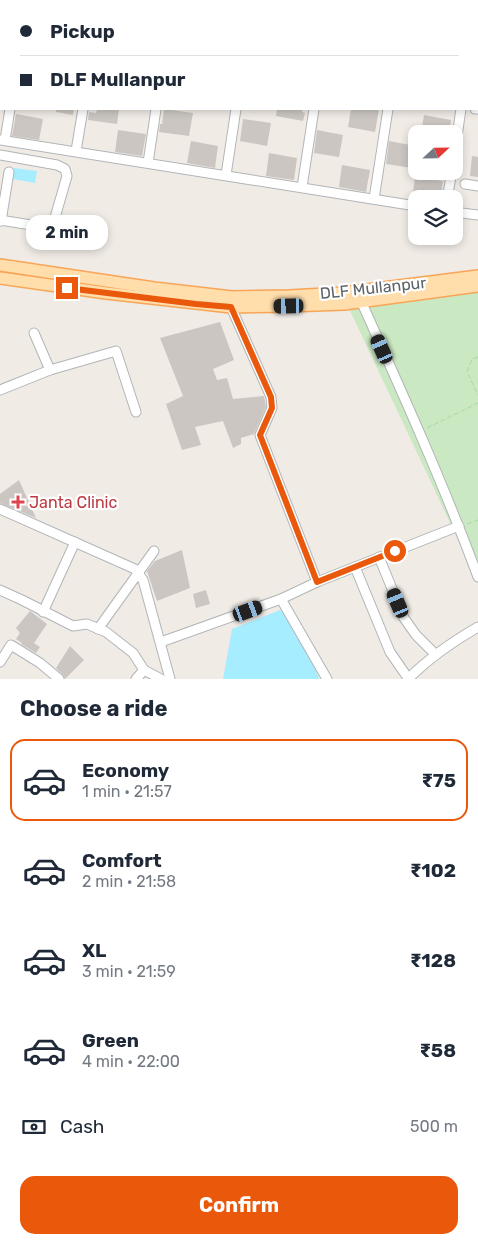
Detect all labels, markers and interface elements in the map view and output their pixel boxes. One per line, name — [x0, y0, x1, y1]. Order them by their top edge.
text: Pickup — [50, 20, 115, 43]
text: DLF Mullanpur — [50, 68, 185, 91]
north arrow — [408, 125, 462, 180]
map controls — [408, 125, 463, 245]
button: layers — [408, 190, 463, 245]
callout: 2 min — [26, 216, 108, 250]
text: 2 min — [45, 223, 89, 242]
street label: DLF Mullanpur — [319, 273, 427, 303]
route end — [56, 277, 78, 299]
car — [273, 298, 304, 314]
car — [369, 332, 394, 366]
place label: Janta Clinic — [29, 493, 117, 512]
marker: Janta Clinic — [11, 495, 25, 509]
route start — [384, 540, 406, 562]
car — [385, 586, 410, 620]
car — [231, 599, 264, 623]
text: Choose a ride — [20, 695, 167, 722]
icon: car — [22, 758, 67, 803]
text: Economy — [82, 759, 169, 782]
text: ₹75 — [421, 769, 456, 792]
text: 1 min · 21:57 — [82, 782, 172, 801]
icon: car — [22, 848, 67, 893]
text: Comfort — [82, 849, 162, 872]
text: ₹102 — [410, 859, 456, 882]
text: 2 min · 21:58 — [82, 872, 176, 891]
icon: car — [22, 938, 67, 983]
text: XL — [82, 939, 106, 962]
text: ₹128 — [410, 949, 456, 972]
text: 3 min · 21:59 — [82, 962, 176, 981]
icon: car — [22, 1028, 67, 1073]
text: Green — [82, 1029, 139, 1052]
text: ₹58 — [419, 1039, 456, 1062]
text: 4 min · 22:00 — [82, 1052, 180, 1071]
icon: cash — [20, 1113, 48, 1141]
text: Cash — [60, 1115, 104, 1138]
text: 500 m — [410, 1117, 458, 1136]
button: Confirm — [20, 1176, 458, 1234]

